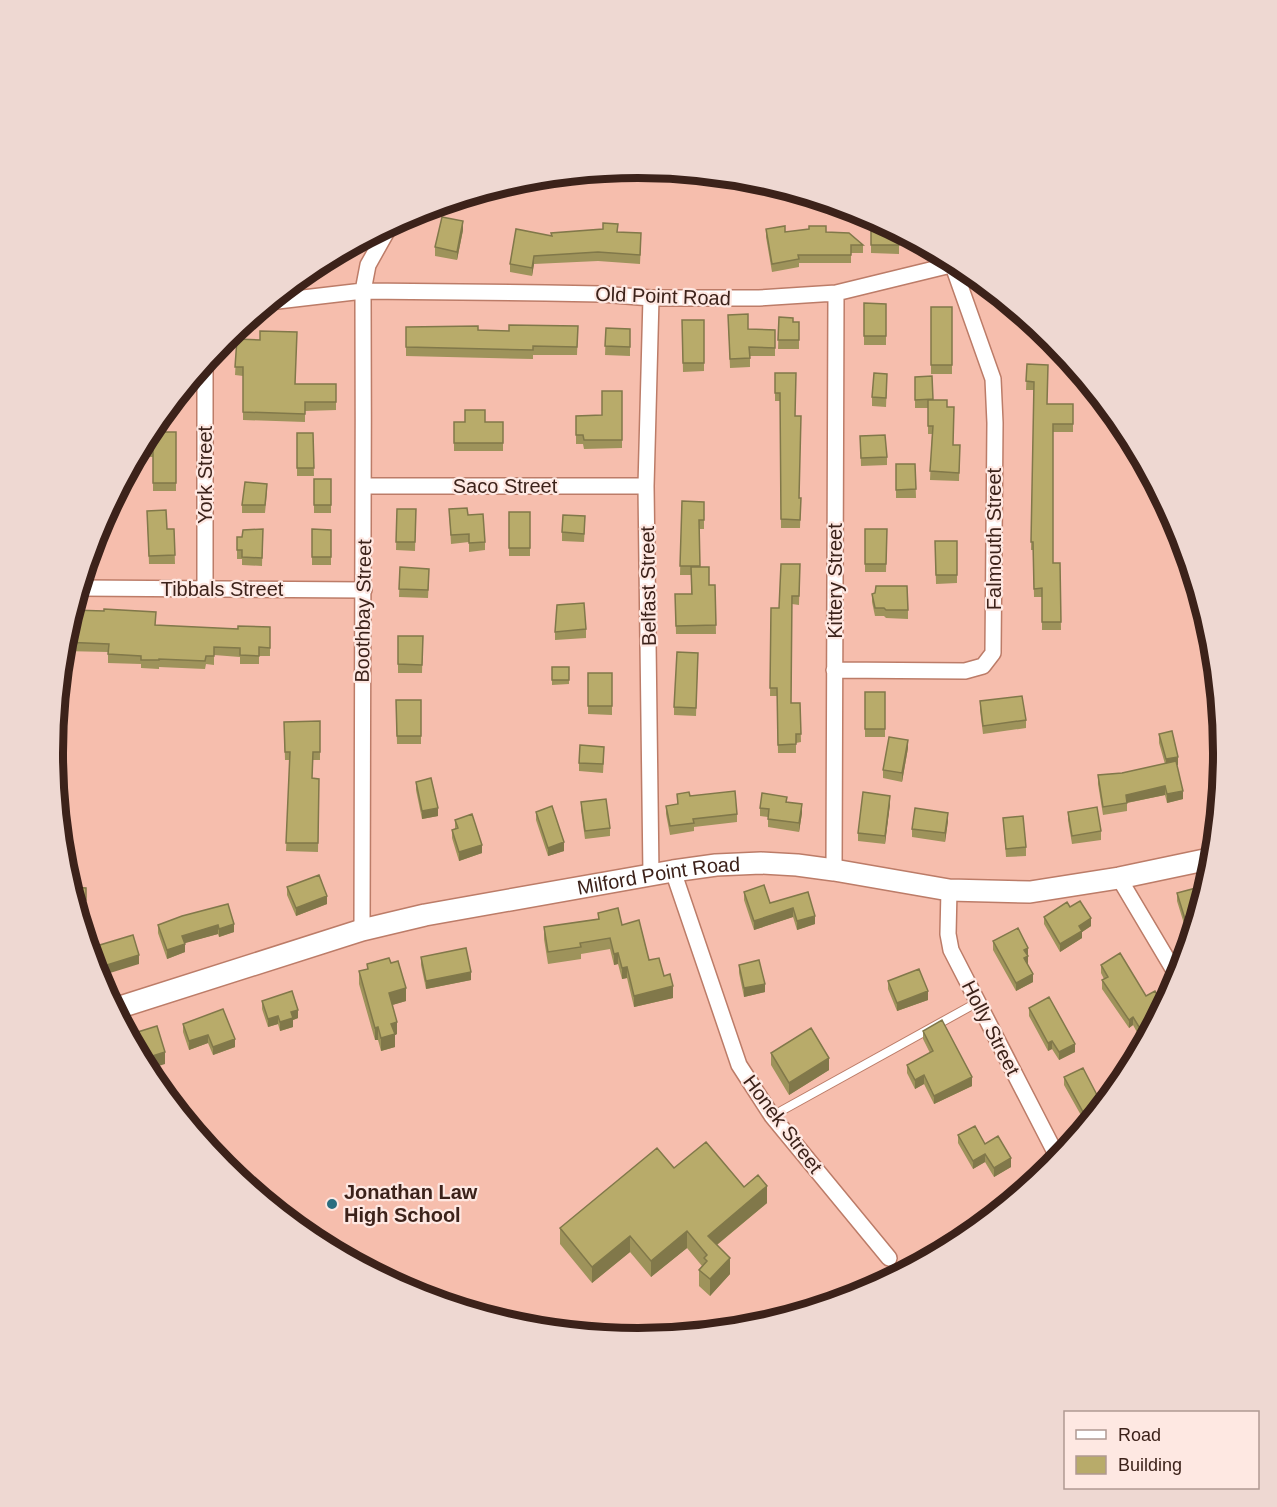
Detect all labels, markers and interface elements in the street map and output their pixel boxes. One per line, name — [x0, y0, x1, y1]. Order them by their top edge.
street label: Old Point Road — [595, 283, 731, 309]
street label: York Street — [194, 425, 216, 524]
street label: Falmouth Street — [983, 467, 1005, 610]
street label: Saco Street — [453, 475, 558, 497]
street label: Kittery Street — [824, 523, 846, 639]
street label: Belfast Street — [636, 525, 660, 646]
street label: Boothbay Street — [351, 539, 375, 683]
street label: Tibbals Street — [161, 578, 284, 600]
street label: Milford Point Road — [575, 853, 740, 899]
street label: Holly Street — [958, 977, 1024, 1079]
street label: Honek Street — [739, 1071, 827, 1178]
place label: Jonathan Law High School — [344, 1181, 478, 1226]
marker: Jonathan Law High School — [325, 1197, 339, 1211]
legend — [1064, 1411, 1259, 1489]
text: Road — [1118, 1425, 1161, 1445]
text: Building — [1118, 1455, 1182, 1475]

